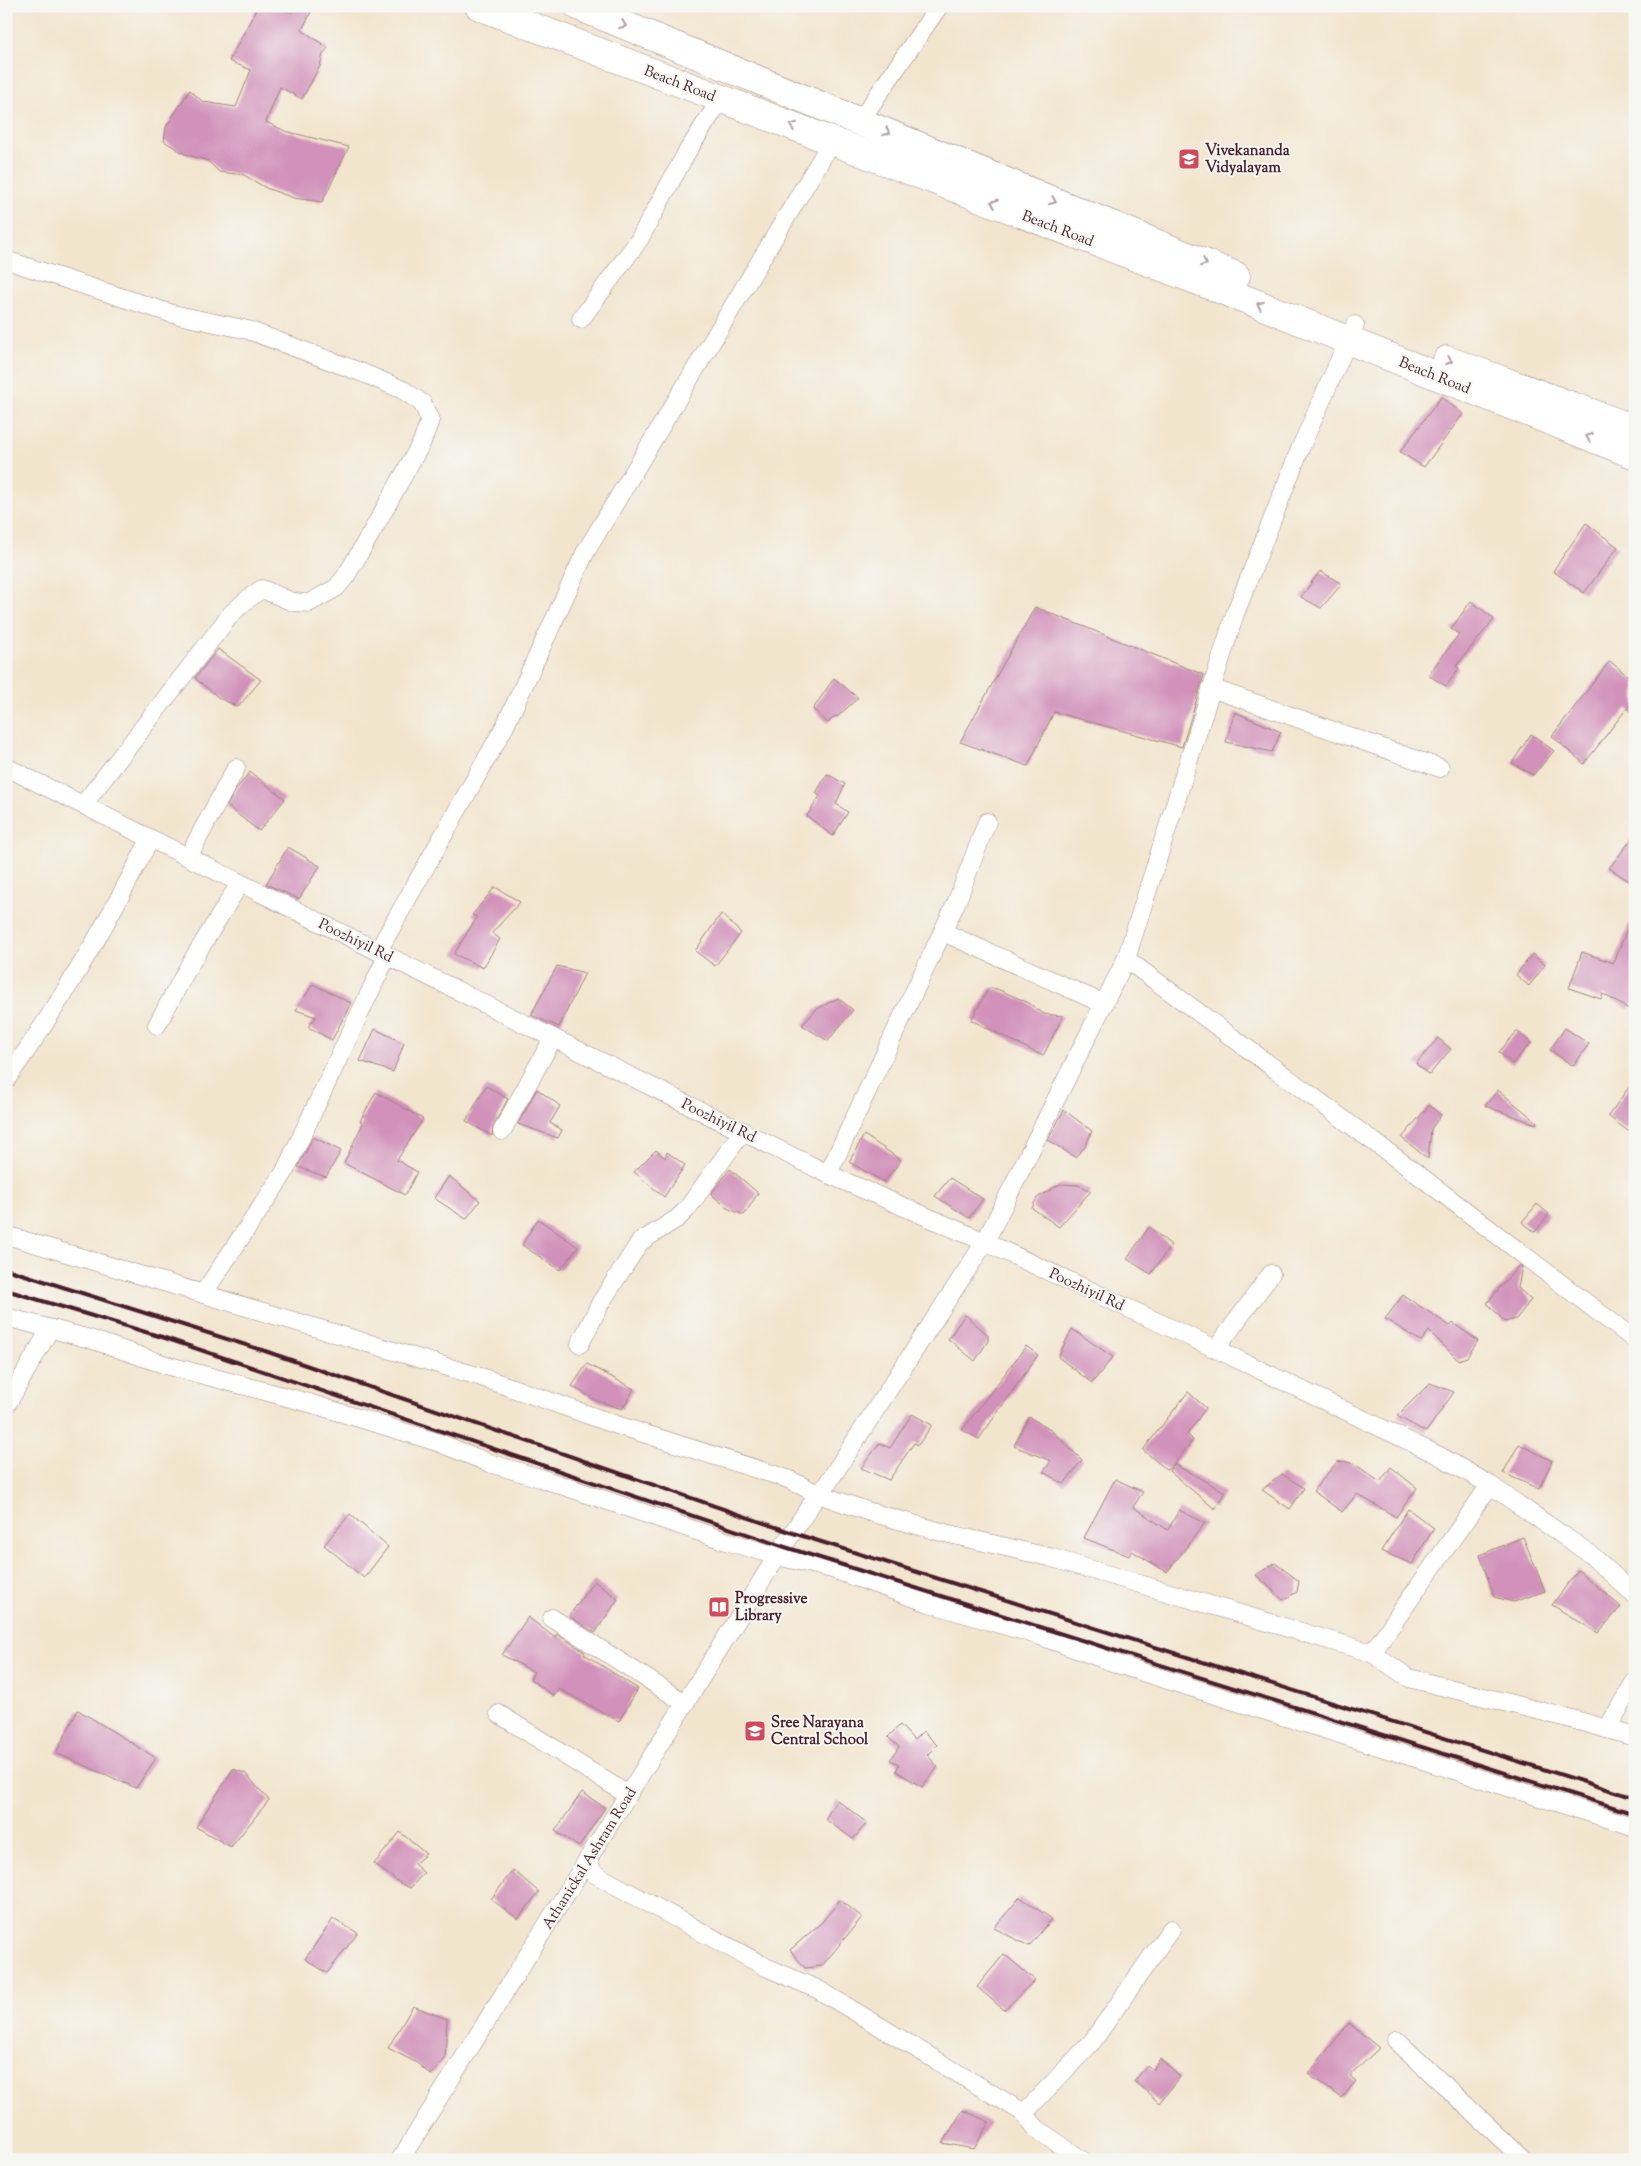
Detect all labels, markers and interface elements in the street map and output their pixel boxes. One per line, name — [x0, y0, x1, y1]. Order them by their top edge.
one-way arrow — [618, 18, 627, 29]
street label: Beach Road — [640, 61, 719, 108]
one-way arrow — [789, 122, 798, 132]
one-way arrow — [882, 126, 891, 136]
place label: Vivekananda Vidyalayam — [1205, 141, 1290, 179]
school or university icon: Vivekananda Vidyalayam — [1177, 147, 1201, 171]
one-way arrow — [1049, 195, 1057, 205]
one-way arrow — [990, 199, 999, 209]
street label: Beach Road — [1018, 206, 1097, 253]
one-way arrow — [1199, 256, 1208, 267]
one-way arrow — [1256, 301, 1265, 311]
street label: Beach Road — [1395, 352, 1474, 400]
one-way arrow — [1445, 355, 1453, 365]
one-way arrow — [1586, 433, 1594, 443]
street label: Poozhiyil Rd — [314, 914, 397, 969]
street label: Poozhiyil Rd — [677, 1094, 760, 1149]
street label: Poozhiyil Rd — [1045, 1264, 1128, 1317]
place label: Progressive Library — [735, 1589, 807, 1627]
library icon: Progressive Library — [707, 1595, 731, 1619]
place label: Sree Narayana Central School — [771, 1713, 869, 1751]
school or university icon: Sree Narayana Central School — [743, 1719, 767, 1743]
street label: Athanickal Ashram Road — [538, 1783, 643, 1934]

